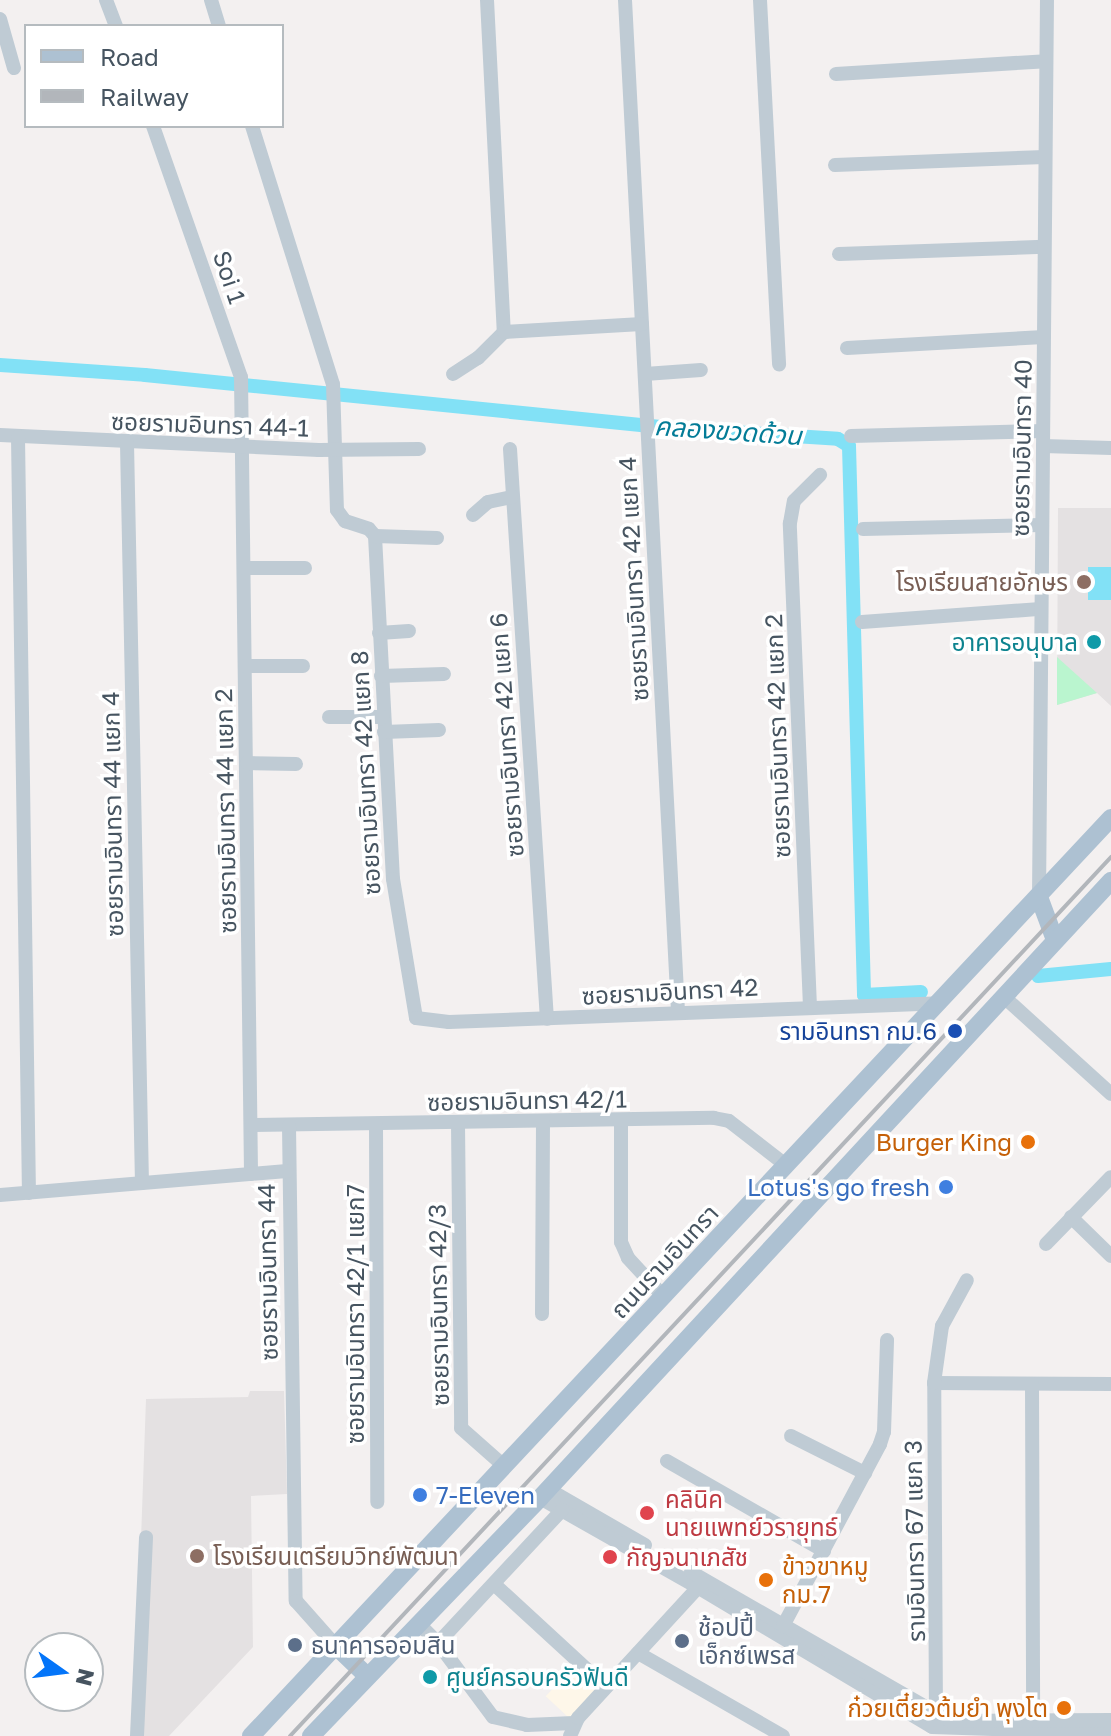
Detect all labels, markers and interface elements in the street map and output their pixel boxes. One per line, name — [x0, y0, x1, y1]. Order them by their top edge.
legend — [24, 24, 284, 128]
text: Road — [100, 42, 159, 71]
text: Railway — [100, 82, 189, 111]
street label: Soi 1 — [208, 247, 252, 307]
street label: ซอยรามอินทรา 40 — [1005, 359, 1037, 537]
street label: ซอยรามอินทรา 44-1 — [110, 406, 310, 442]
water label: คลองขวดด้วน — [653, 410, 803, 452]
street label: ซอยรามอินทรา 42 แยก 4 — [612, 456, 654, 702]
place label: โรงเรียนสายอักษร — [896, 568, 1068, 596]
marker: โรงเรียนสายอักษร — [1075, 573, 1093, 591]
street label: ซอยรามอินทรา 42 แยก 6 — [483, 612, 529, 858]
street label: ซอยรามอินทรา 42 แยก 2 — [758, 613, 796, 859]
place label: อาคารอนุบาล — [952, 628, 1078, 656]
marker: อาคารอนุบาล — [1085, 633, 1103, 651]
street label: ซอยรามอินทรา 42 แยก 8 — [344, 650, 386, 896]
street label: ซอยรามอินทรา 44 แยก 2 — [208, 688, 242, 934]
street label: ซอยรามอินทรา 44 แยก 4 — [95, 691, 129, 937]
street label: ซอยรามอินทรา 42 — [581, 972, 759, 1010]
place label: รามอินทรา กม.6 — [779, 1017, 937, 1045]
marker: รามอินทรา กม.6 — [944, 1020, 966, 1042]
street label: ซอยรามอินทรา 42/1 — [427, 1084, 627, 1116]
place label: Burger King — [876, 1128, 1012, 1156]
marker: Burger King — [1019, 1133, 1037, 1151]
place label: Lotus's go fresh — [747, 1173, 930, 1201]
marker: Lotus's go fresh — [937, 1178, 955, 1196]
street label: ซอยรามอินทรา 44 — [251, 1183, 283, 1361]
street label: ซอยรามอินทรา 42/1 แยก7 — [341, 1184, 369, 1444]
street label: ถนนรามอินทรา — [604, 1198, 724, 1324]
street label: ซอยรามอินทรา 42/3 — [422, 1204, 454, 1406]
street label: รามอินทรา 67 แยก 3 — [898, 1440, 930, 1642]
place label: 7-Eleven — [436, 1481, 535, 1509]
place label: คลินิค นายแพทย์วรายุทธ์ — [665, 1485, 838, 1541]
marker: 7-Eleven — [411, 1486, 429, 1504]
marker: คลินิค นายแพทย์วรายุทธ์ — [636, 1502, 658, 1524]
place label: โรงเรียนเตรียมวิทย์พัฒนา — [213, 1542, 459, 1570]
place label: กัญจนาเภสัช — [626, 1543, 748, 1571]
marker: โรงเรียนเตรียมวิทย์พัฒนา — [188, 1547, 206, 1565]
marker: กัญจนาเภสัช — [601, 1548, 619, 1566]
place label: ข้าวขาหมู กม.7 — [782, 1552, 868, 1608]
marker: ข้าวขาหมู กม.7 — [757, 1571, 775, 1589]
place label: ช้อปปี้ เอ็กซ์เพรส — [698, 1613, 795, 1669]
place label: ธนาคารออมสิน — [311, 1631, 455, 1659]
north arrow — [24, 1632, 104, 1712]
marker: ช้อปปี้ เอ็กซ์เพรส — [673, 1632, 691, 1650]
marker: ธนาคารออมสิน — [286, 1636, 304, 1654]
place label: ศูนย์ครอบครัวฟันดี — [446, 1663, 629, 1691]
text: N — [71, 1666, 101, 1689]
marker: ศูนย์ครอบครัวฟันดี — [421, 1668, 439, 1686]
place label: ก๋วยเตี๋ยวต้มยำ พุงโต — [847, 1694, 1048, 1722]
marker: ก๋วยเตี๋ยวต้มยำ พุงโต — [1055, 1699, 1073, 1717]

